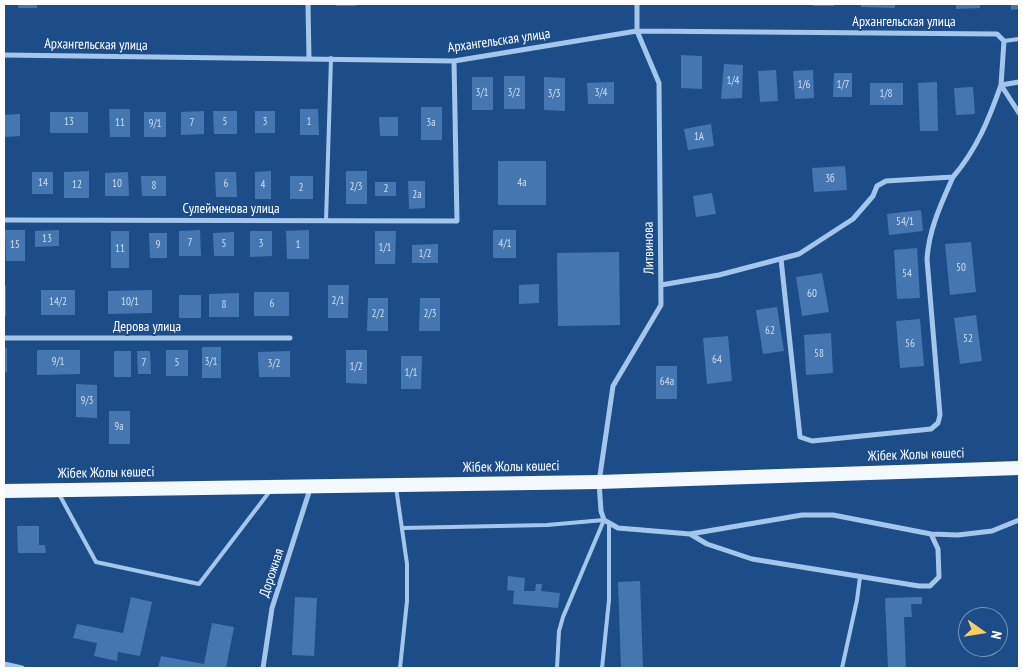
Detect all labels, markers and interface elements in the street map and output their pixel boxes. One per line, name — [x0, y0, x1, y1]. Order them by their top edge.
street label: Архангельская улица — [852, 14, 956, 30]
street label: Архангельская улица — [447, 25, 551, 57]
street label: Архангельская улица — [44, 36, 148, 54]
house number: 1/4 — [726, 74, 740, 88]
house number: 1/6 — [797, 78, 811, 92]
house number: 1/7 — [836, 78, 850, 92]
house number: 3/1 — [475, 86, 489, 100]
house number: 3/2 — [507, 86, 521, 100]
house number: 3/4 — [594, 86, 608, 100]
house number: 3/3 — [547, 87, 561, 101]
house number: 1/8 — [879, 87, 893, 101]
house number: 13 — [64, 115, 74, 129]
house number: 5 — [223, 115, 227, 129]
house number: 3 — [263, 115, 267, 129]
house number: 1 — [307, 115, 311, 129]
house number: 11 — [115, 116, 125, 130]
house number: 7 — [190, 116, 194, 130]
house number: 3а — [426, 116, 436, 130]
house number: 9/1 — [148, 117, 162, 131]
house number: 1А — [694, 130, 704, 144]
house number: 3б — [825, 172, 835, 186]
house number: 14 — [38, 176, 48, 190]
house number: 4а — [517, 176, 527, 190]
house number: 10 — [112, 177, 122, 191]
house number: 6 — [224, 177, 228, 191]
house number: 12 — [72, 178, 82, 192]
house number: 4 — [261, 178, 265, 192]
house number: 8 — [152, 179, 156, 193]
house number: 2/3 — [349, 180, 363, 194]
house number: 2 — [299, 181, 303, 195]
house number: 2 — [384, 182, 388, 196]
house number: 2а — [412, 188, 422, 202]
street label: Сулейменова улица — [182, 201, 280, 217]
house number: 54/1 — [896, 215, 914, 229]
street label: Литвинова — [640, 221, 658, 275]
house number: 13 — [42, 232, 52, 246]
house number: 7 — [188, 236, 192, 250]
house number: 5 — [222, 237, 226, 251]
house number: 3 — [259, 237, 263, 251]
house number: 4/1 — [498, 237, 512, 251]
house number: 15 — [10, 238, 20, 252]
house number: 9 — [156, 238, 160, 252]
house number: 1 — [296, 238, 300, 252]
house number: 1/1 — [378, 241, 392, 255]
house number: 11 — [115, 242, 125, 256]
house number: 1/2 — [418, 247, 432, 261]
house number: 50 — [956, 261, 966, 275]
house number: 54 — [902, 267, 912, 281]
house number: 60 — [807, 287, 817, 301]
house number: 2/1 — [331, 294, 345, 308]
house number: 14/2 — [49, 295, 67, 309]
house number: 10/1 — [121, 295, 139, 309]
house number: 6 — [270, 297, 274, 311]
house number: 8 — [222, 298, 226, 312]
house number: 2/2 — [371, 307, 385, 321]
house number: 2/3 — [423, 307, 437, 321]
street label: Дерова улица — [113, 319, 181, 335]
house number: 62 — [765, 324, 775, 338]
house number: 52 — [963, 332, 973, 346]
house number: 56 — [905, 337, 915, 351]
house number: 58 — [814, 347, 824, 361]
house number: 64 — [712, 353, 722, 367]
house number: 9/1 — [51, 355, 65, 369]
house number: 3/1 — [204, 355, 218, 369]
house number: 7 — [142, 356, 146, 370]
house number: 5 — [175, 356, 179, 370]
house number: 3/2 — [267, 357, 281, 371]
house number: 1/2 — [349, 360, 363, 374]
house number: 1/1 — [404, 366, 418, 380]
house number: 64а — [660, 375, 674, 389]
house number: 9/3 — [80, 394, 94, 408]
house number: 9а — [114, 420, 124, 434]
street label: Жібек Жолы көшесі — [867, 445, 965, 465]
street label: Жібек Жолы көшесі — [462, 458, 560, 476]
street label: Жібек Жолы көшесі — [57, 464, 155, 482]
street label: Дорожная — [256, 547, 288, 599]
north arrow — [958, 607, 1008, 657]
text: N — [987, 629, 1006, 641]

